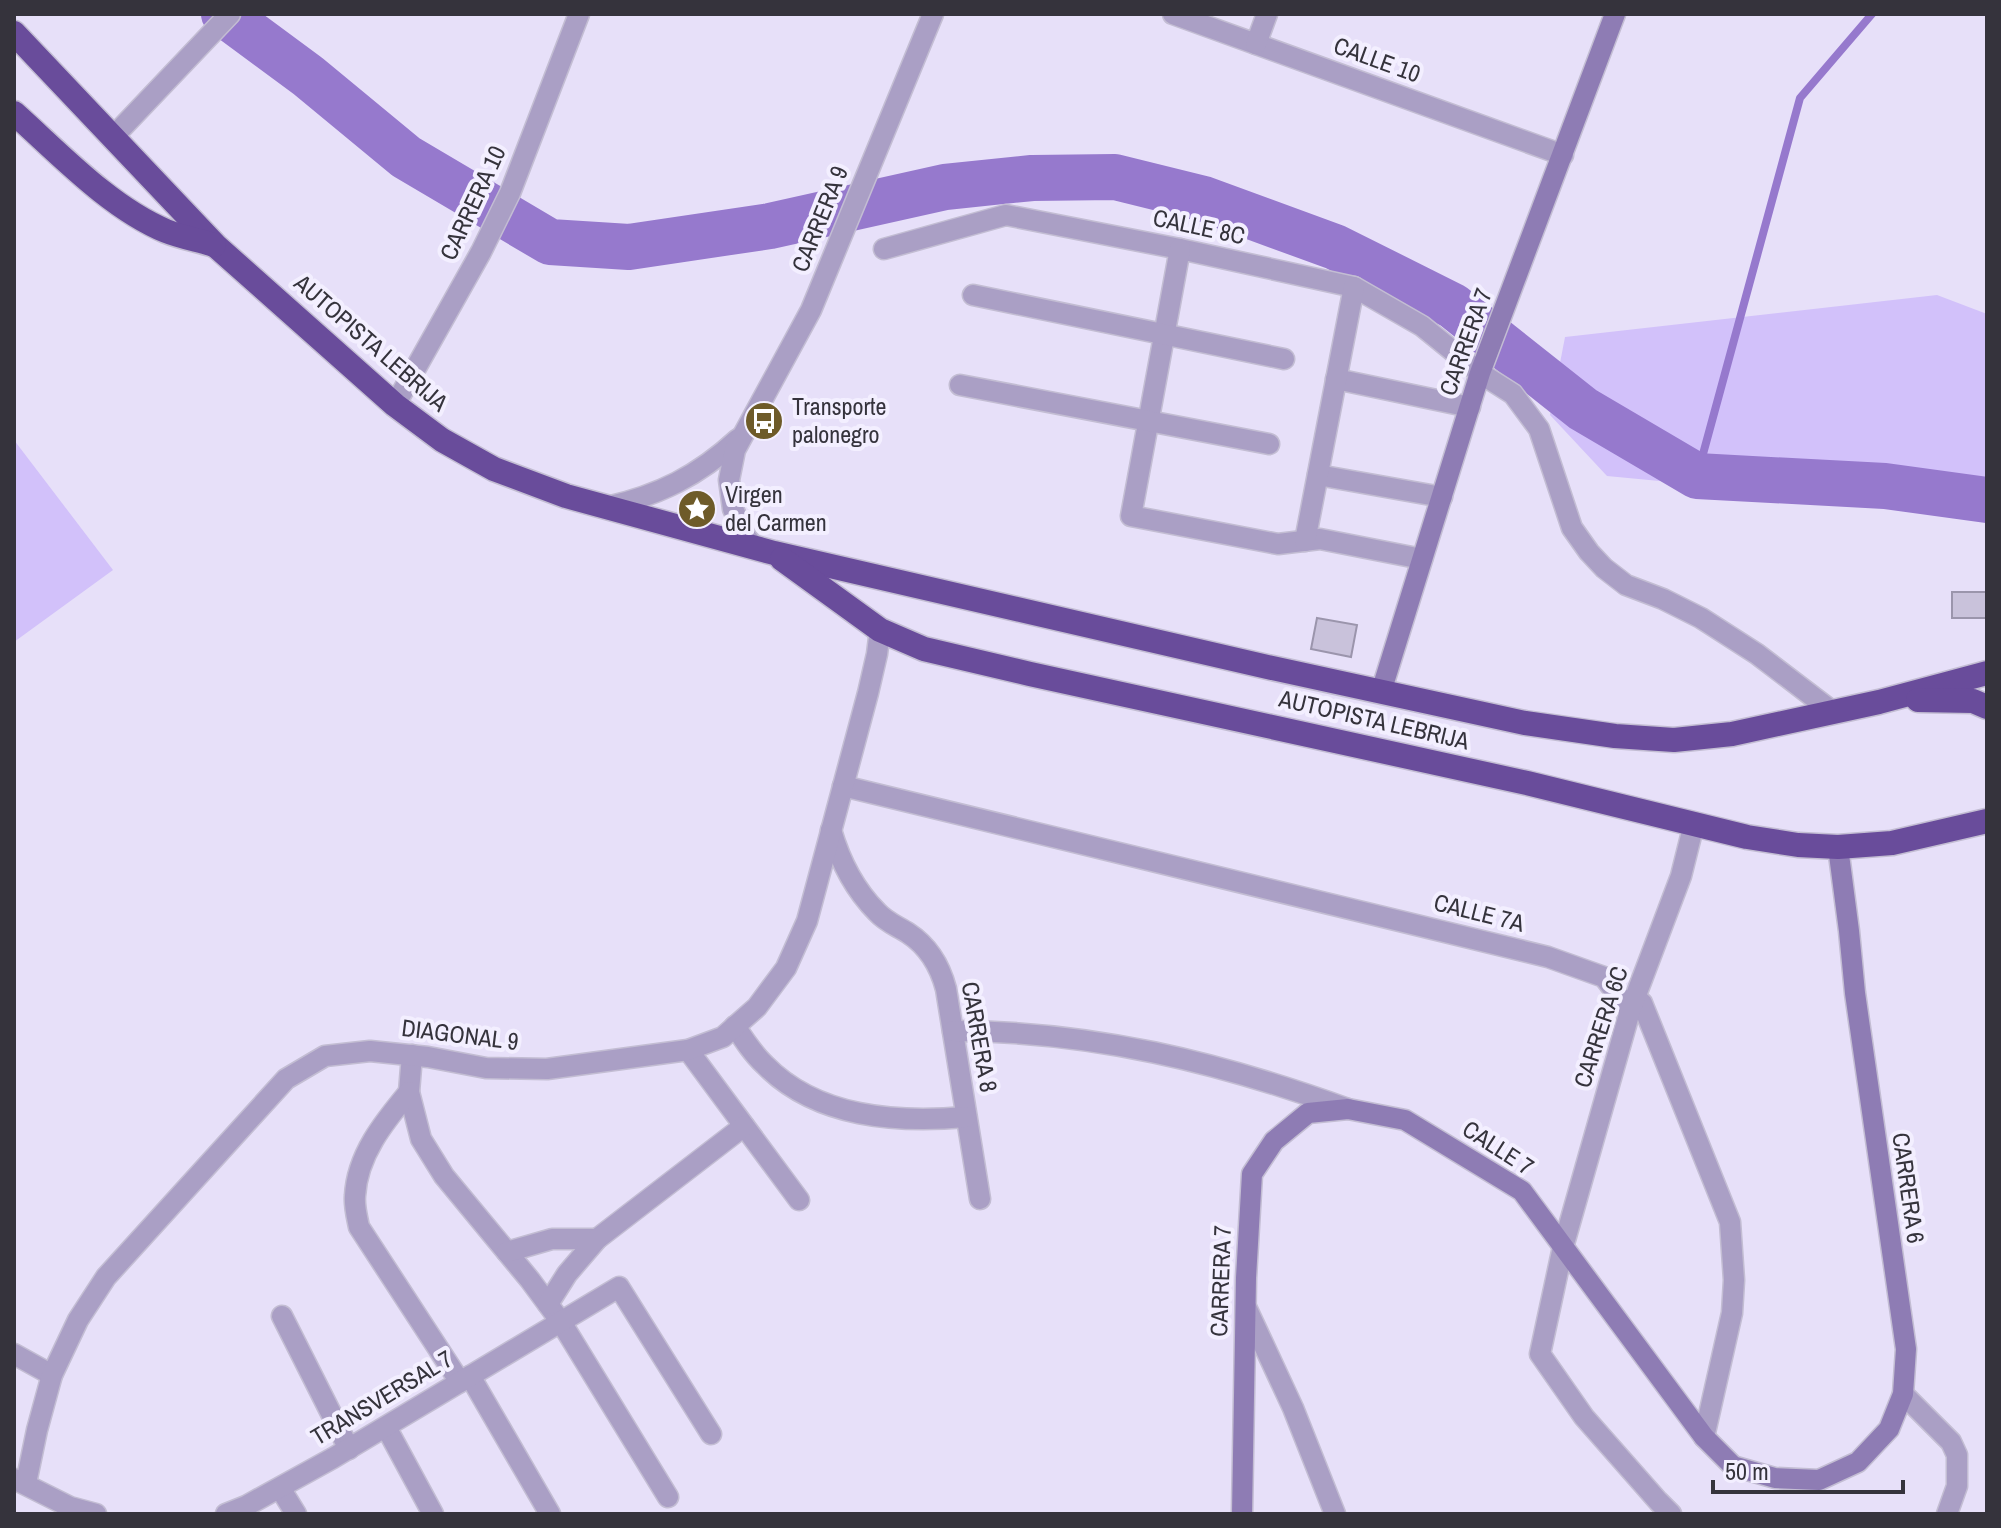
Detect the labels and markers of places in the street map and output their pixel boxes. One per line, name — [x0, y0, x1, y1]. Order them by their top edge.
place label: Transporte palonegro — [792, 390, 886, 450]
bus stop icon: Transporte palonegro — [743, 400, 785, 442]
place label: Virgen del Carmen — [725, 478, 827, 538]
place icon: Virgen del Carmen — [676, 488, 718, 530]

